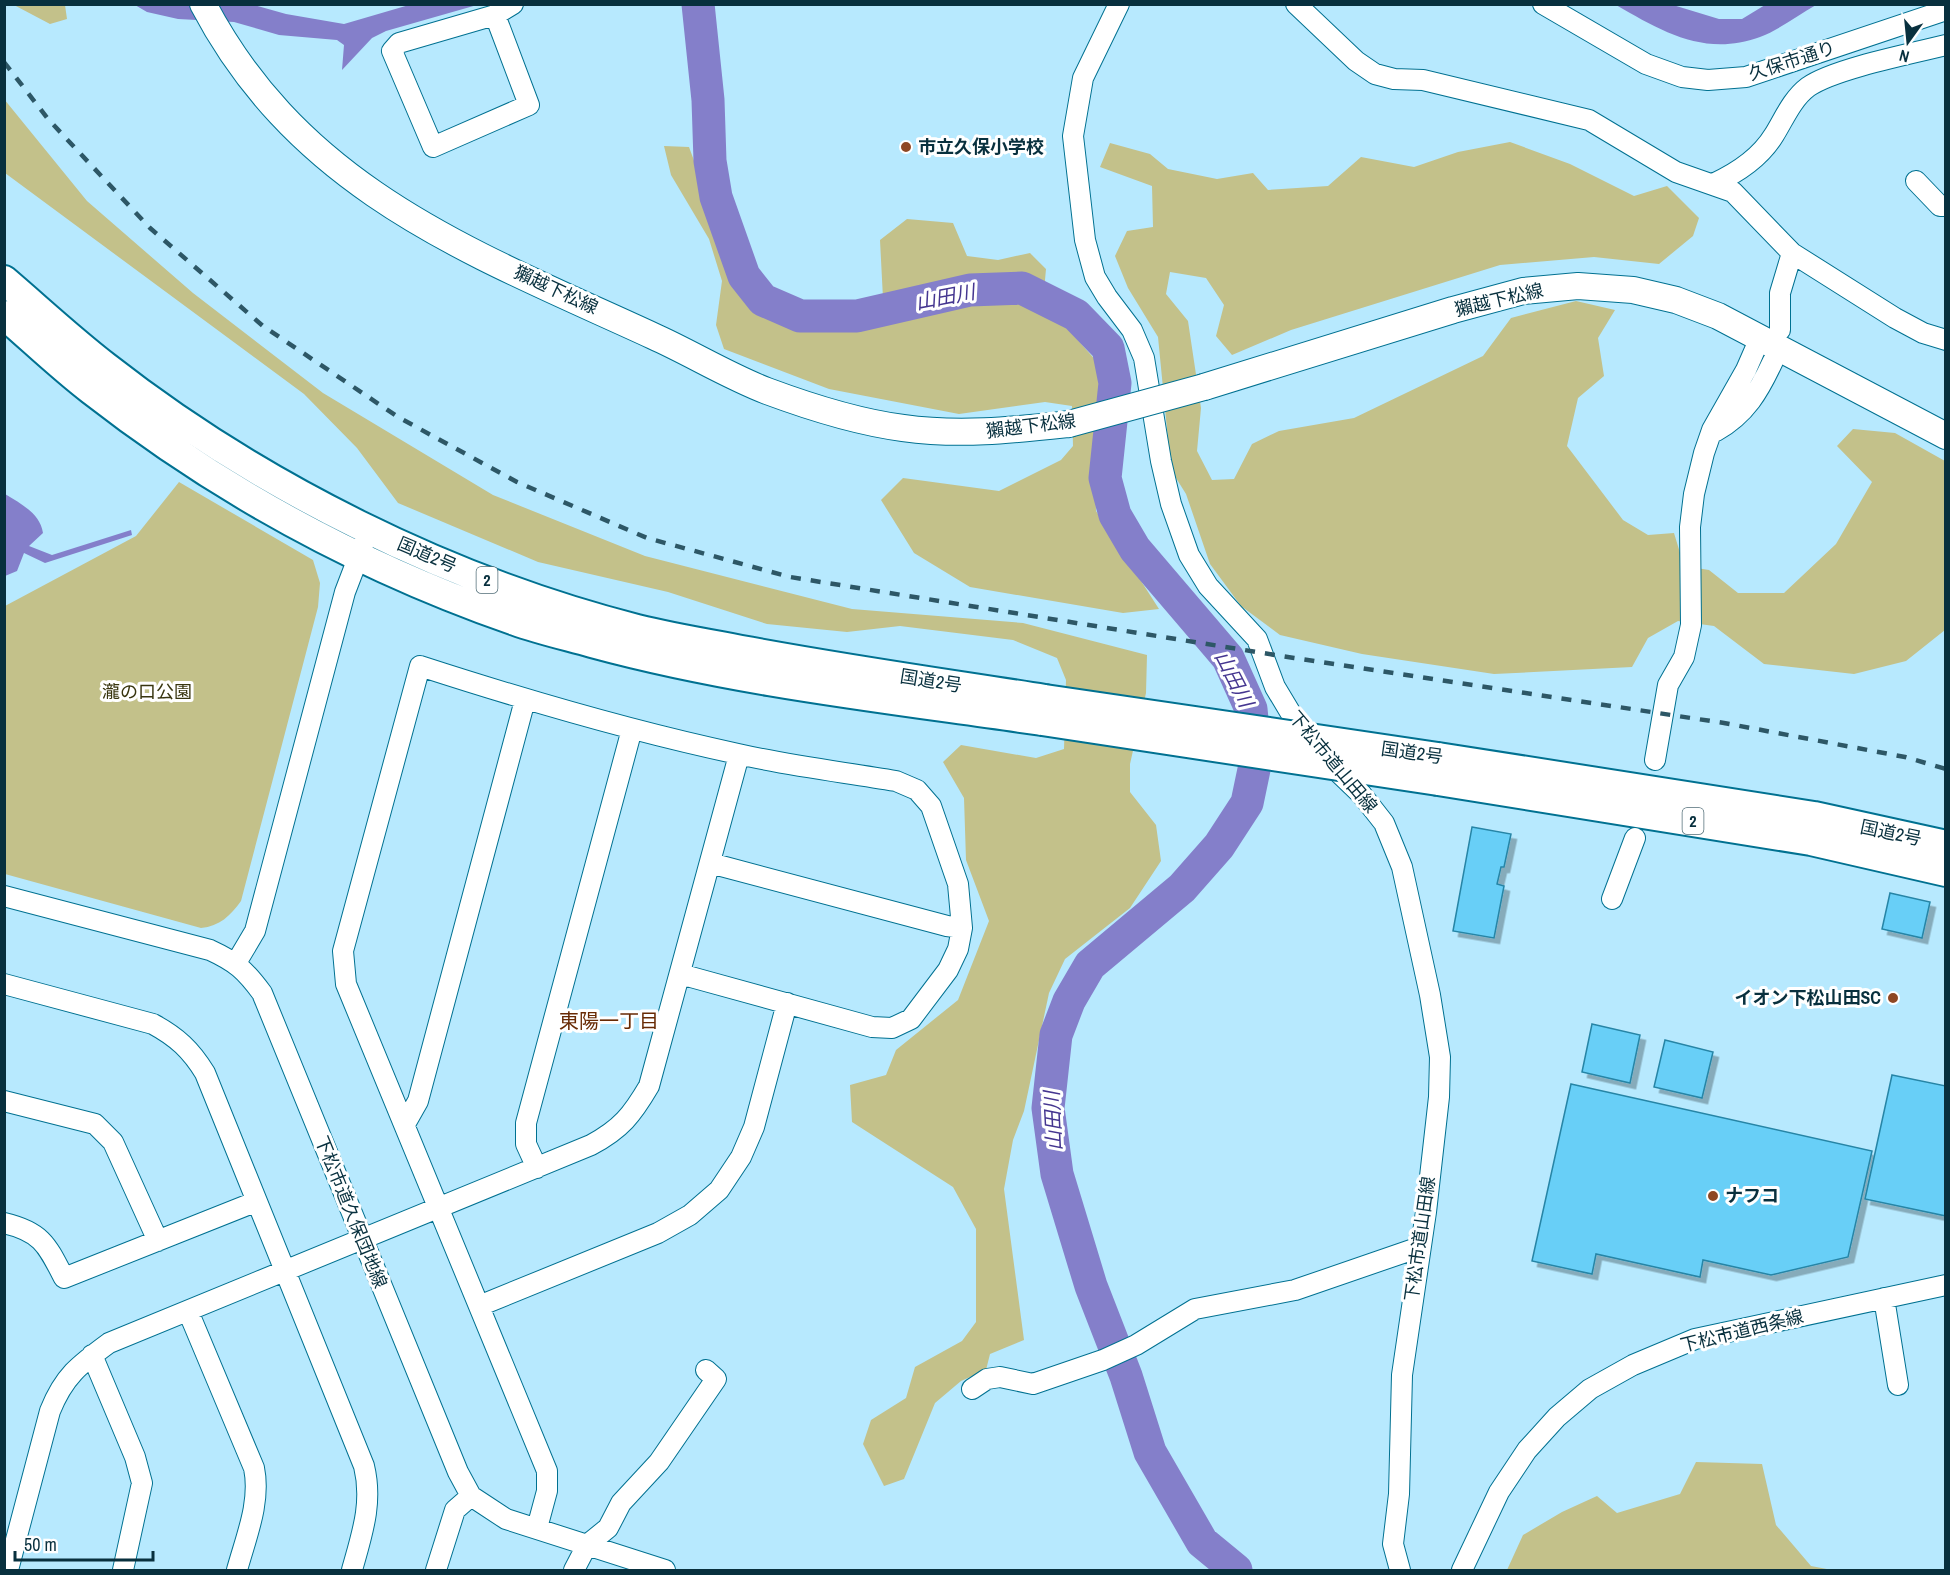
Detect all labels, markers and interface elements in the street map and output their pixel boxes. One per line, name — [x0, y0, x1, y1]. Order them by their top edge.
north arrow — [1878, 12, 1938, 72]
street label: 久保市通り — [1745, 35, 1839, 86]
text: N — [1897, 45, 1912, 68]
place label: 市立久保小学校 — [918, 134, 1044, 159]
marker: 市立久保小学校 — [899, 140, 913, 154]
street label: 獺越下松線 — [510, 259, 602, 320]
water label: 山田川 — [913, 277, 979, 315]
street label: 獺越下松線 — [1452, 277, 1546, 322]
street label: 獺越下松線 — [985, 408, 1077, 443]
street label: 国道2号 — [394, 531, 461, 578]
road number: 2 — [476, 567, 498, 593]
water label: 山田川 — [1209, 646, 1261, 713]
street label: 国道2号 — [898, 663, 964, 698]
park label: 瀧の口公園 — [102, 679, 192, 704]
street label: 下松市道山田線 — [1283, 705, 1383, 818]
street label: 国道2号 — [1380, 736, 1445, 769]
road number: 2 — [1682, 808, 1704, 834]
street label: 国道2号 — [1858, 814, 1924, 851]
place label: イオン下松山田SC — [1734, 985, 1881, 1010]
marker: イオン下松山田SC — [1886, 991, 1900, 1005]
district label: 東陽一丁目 — [559, 1007, 659, 1034]
water label: 山田川 — [1037, 1088, 1068, 1152]
street label: 下松市道久保団地線 — [310, 1132, 393, 1292]
street label: 下松市道山田線 — [1398, 1175, 1441, 1303]
place label: ナフコ — [1725, 1183, 1779, 1208]
marker: ナフコ — [1706, 1189, 1720, 1203]
street label: 下松市道西条線 — [1678, 1303, 1806, 1358]
scale bar — [15, 1524, 153, 1562]
text: 50 m — [24, 1532, 57, 1557]

